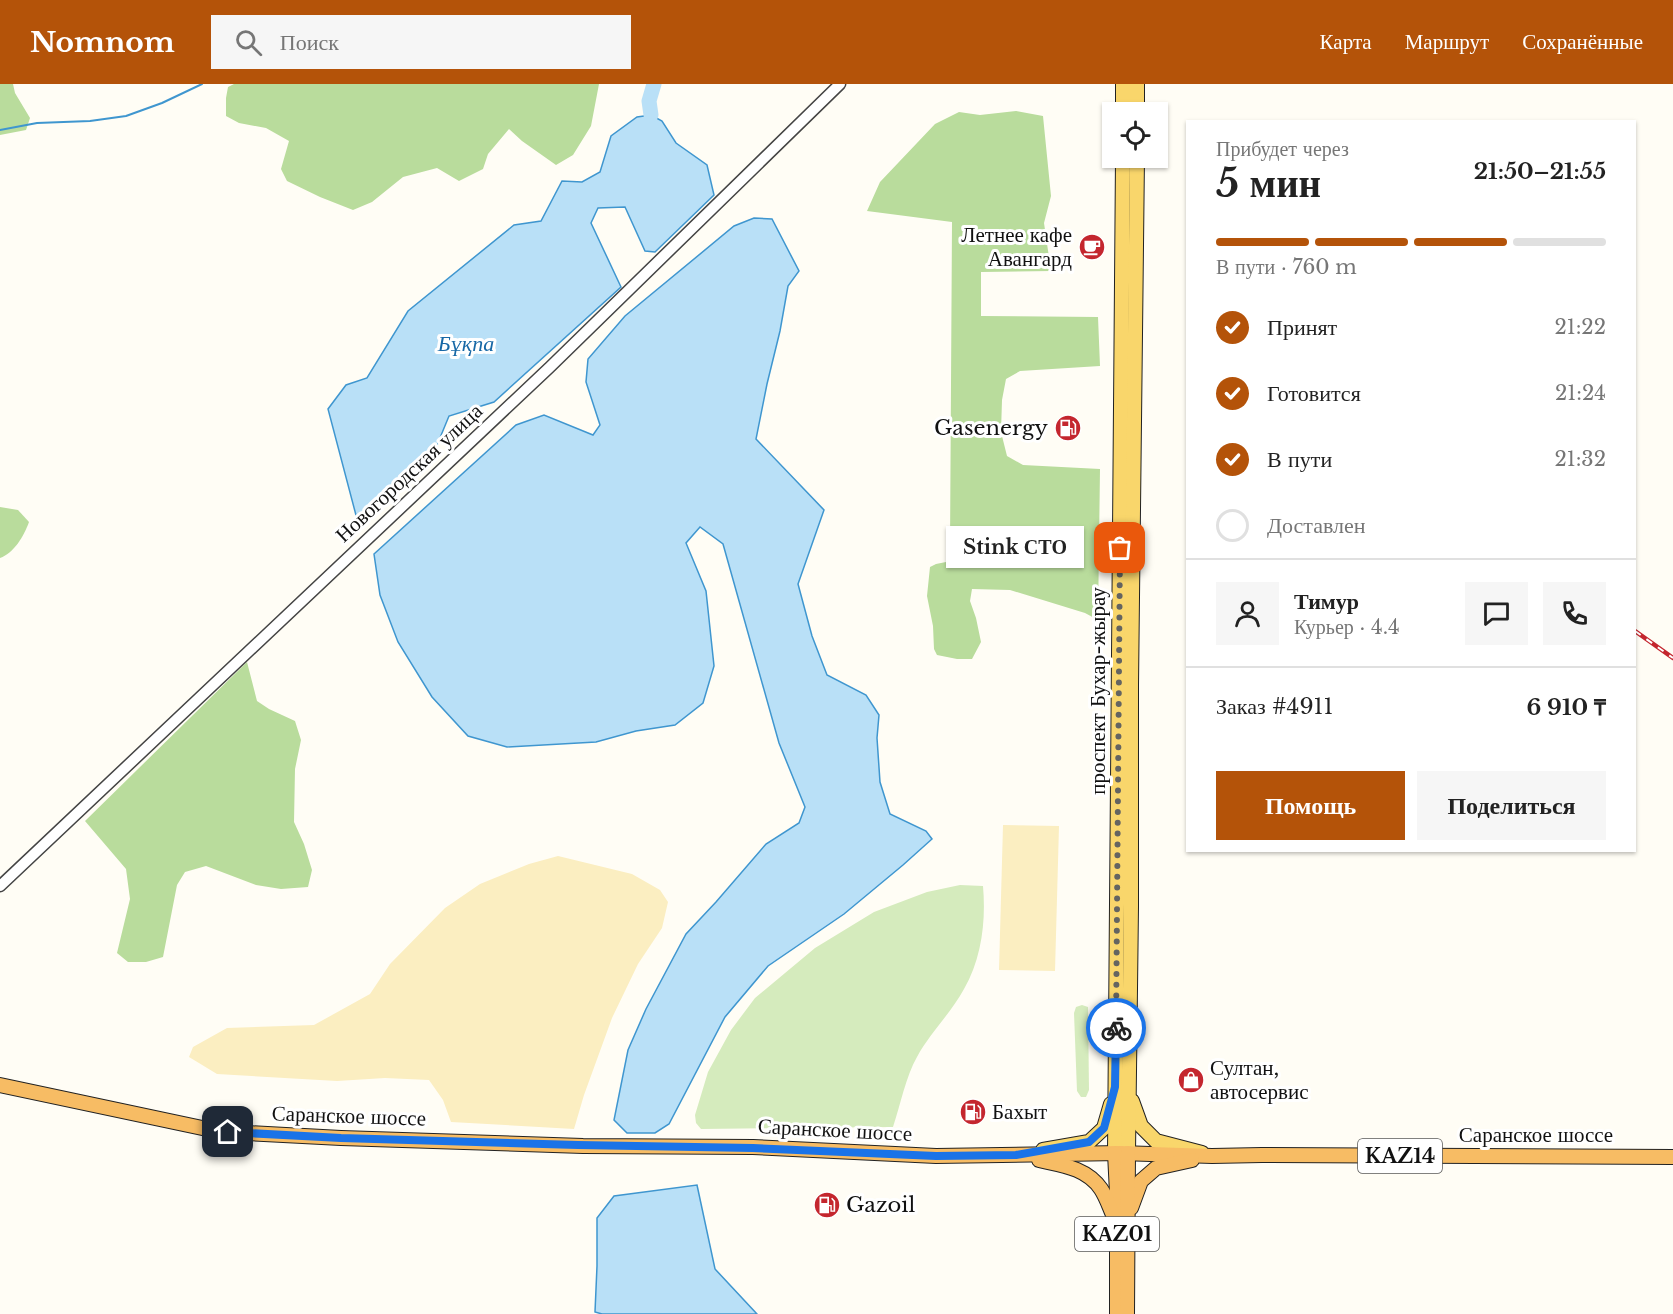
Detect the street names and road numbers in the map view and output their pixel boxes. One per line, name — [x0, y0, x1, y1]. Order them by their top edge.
street label: Новогородская улица — [330, 398, 488, 548]
street label: проспект Бухар-жырау — [1085, 587, 1111, 795]
street label: Саранское шоссе — [271, 1100, 427, 1132]
street label: Саранское шоссе — [757, 1113, 913, 1147]
street label: Саранское шоссе — [1459, 1122, 1613, 1148]
road number: KAZ14 — [1358, 1139, 1442, 1173]
road number: KАZ01 — [1075, 1217, 1159, 1251]

